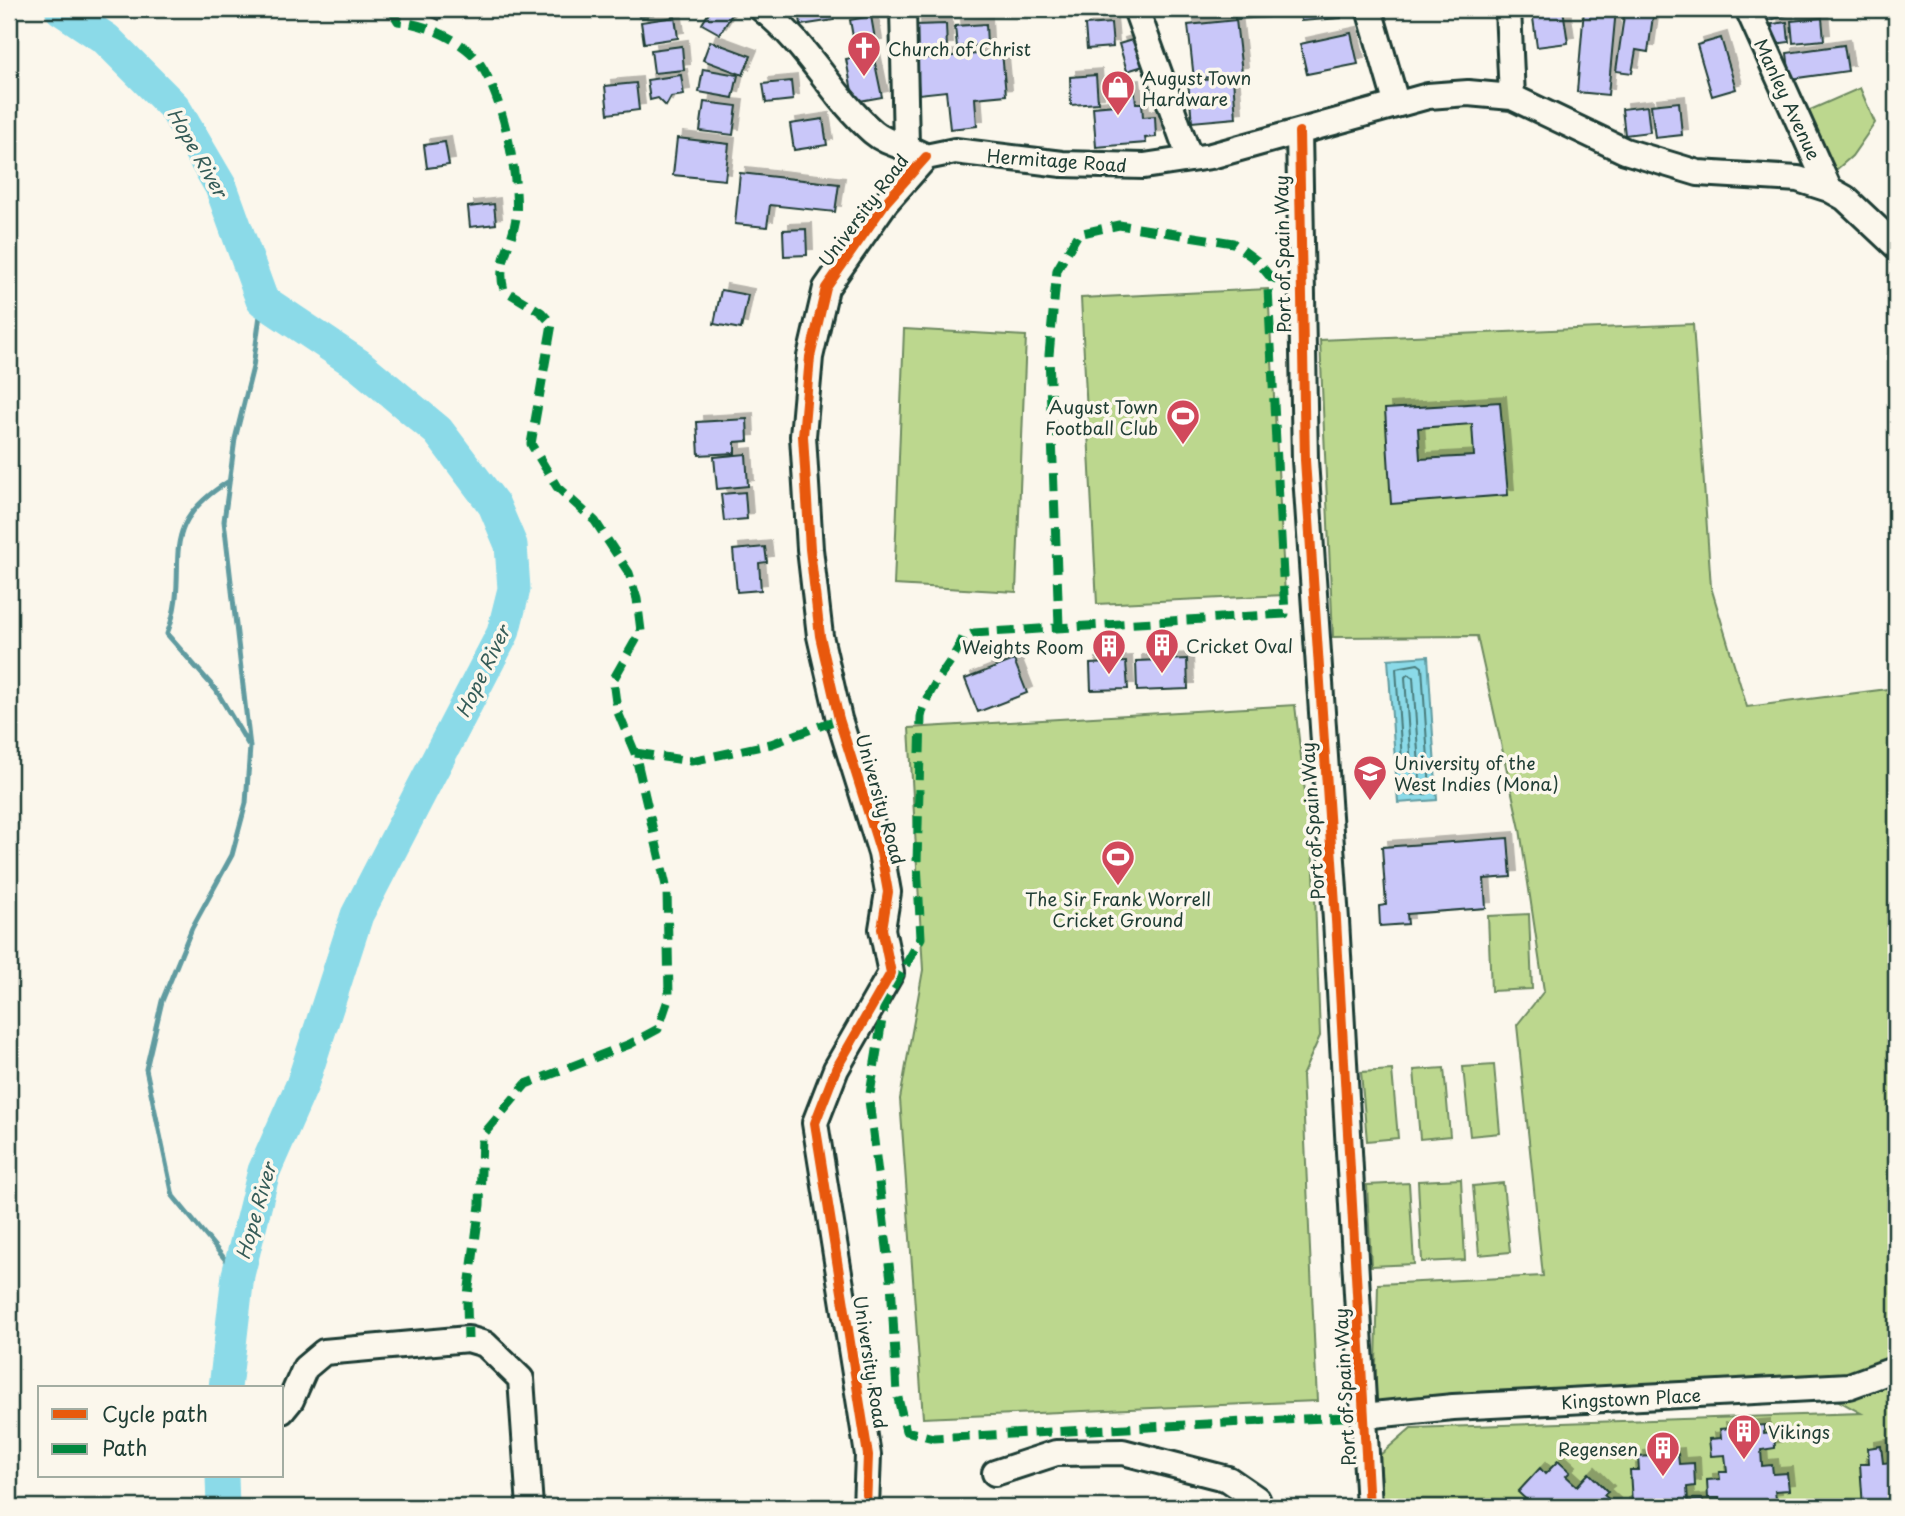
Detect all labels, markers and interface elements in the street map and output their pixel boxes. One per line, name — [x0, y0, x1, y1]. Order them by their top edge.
church icon: Church of Christ — [845, 29, 883, 78]
street label: Manley Avenue — [1748, 34, 1828, 164]
place label: Church of Christ — [888, 35, 1031, 62]
place label: August Town Hardware — [1142, 64, 1251, 112]
shop icon: August Town Hardware — [1099, 68, 1137, 117]
water label: Hope River — [161, 102, 236, 204]
street label: Hermitage Road — [986, 142, 1128, 178]
street label: University Road — [812, 148, 914, 272]
street label: Port of Spain Way — [1267, 175, 1297, 333]
place label: August Town Football Club — [1045, 393, 1158, 441]
sports icon: August Town Football Club — [1164, 397, 1202, 446]
water label: Hope River — [448, 618, 517, 722]
building icon: Cricket Oval — [1143, 626, 1181, 675]
building icon: Weights Room — [1090, 627, 1128, 676]
place label: Cricket Oval — [1186, 632, 1293, 659]
place label: Weights Room — [962, 633, 1084, 660]
street label: University Road — [849, 731, 913, 867]
street label: Port of Spain Way — [1293, 741, 1331, 901]
place label: University of the West Indies (Mona) — [1394, 749, 1559, 797]
school or university icon: University of the West Indies (Mona) — [1351, 753, 1389, 802]
sports icon: The Sir Frank Worrell Cricket Ground — [1099, 838, 1137, 887]
place label: The Sir Frank Worrell Cricket Ground — [1025, 885, 1211, 933]
water label: Hope River — [228, 1157, 283, 1262]
street label: University Road — [847, 1293, 895, 1431]
street label: Port of Spain Way — [1326, 1307, 1362, 1467]
street label: Kingstown Place — [1560, 1381, 1702, 1415]
legend — [38, 1386, 284, 1478]
text: Cycle path — [102, 1397, 208, 1429]
building icon: Vikings — [1725, 1412, 1763, 1461]
place label: Vikings — [1768, 1418, 1830, 1445]
building icon: Regensen — [1644, 1429, 1682, 1478]
text: Path — [102, 1431, 147, 1463]
place label: Regensen — [1558, 1435, 1638, 1462]

